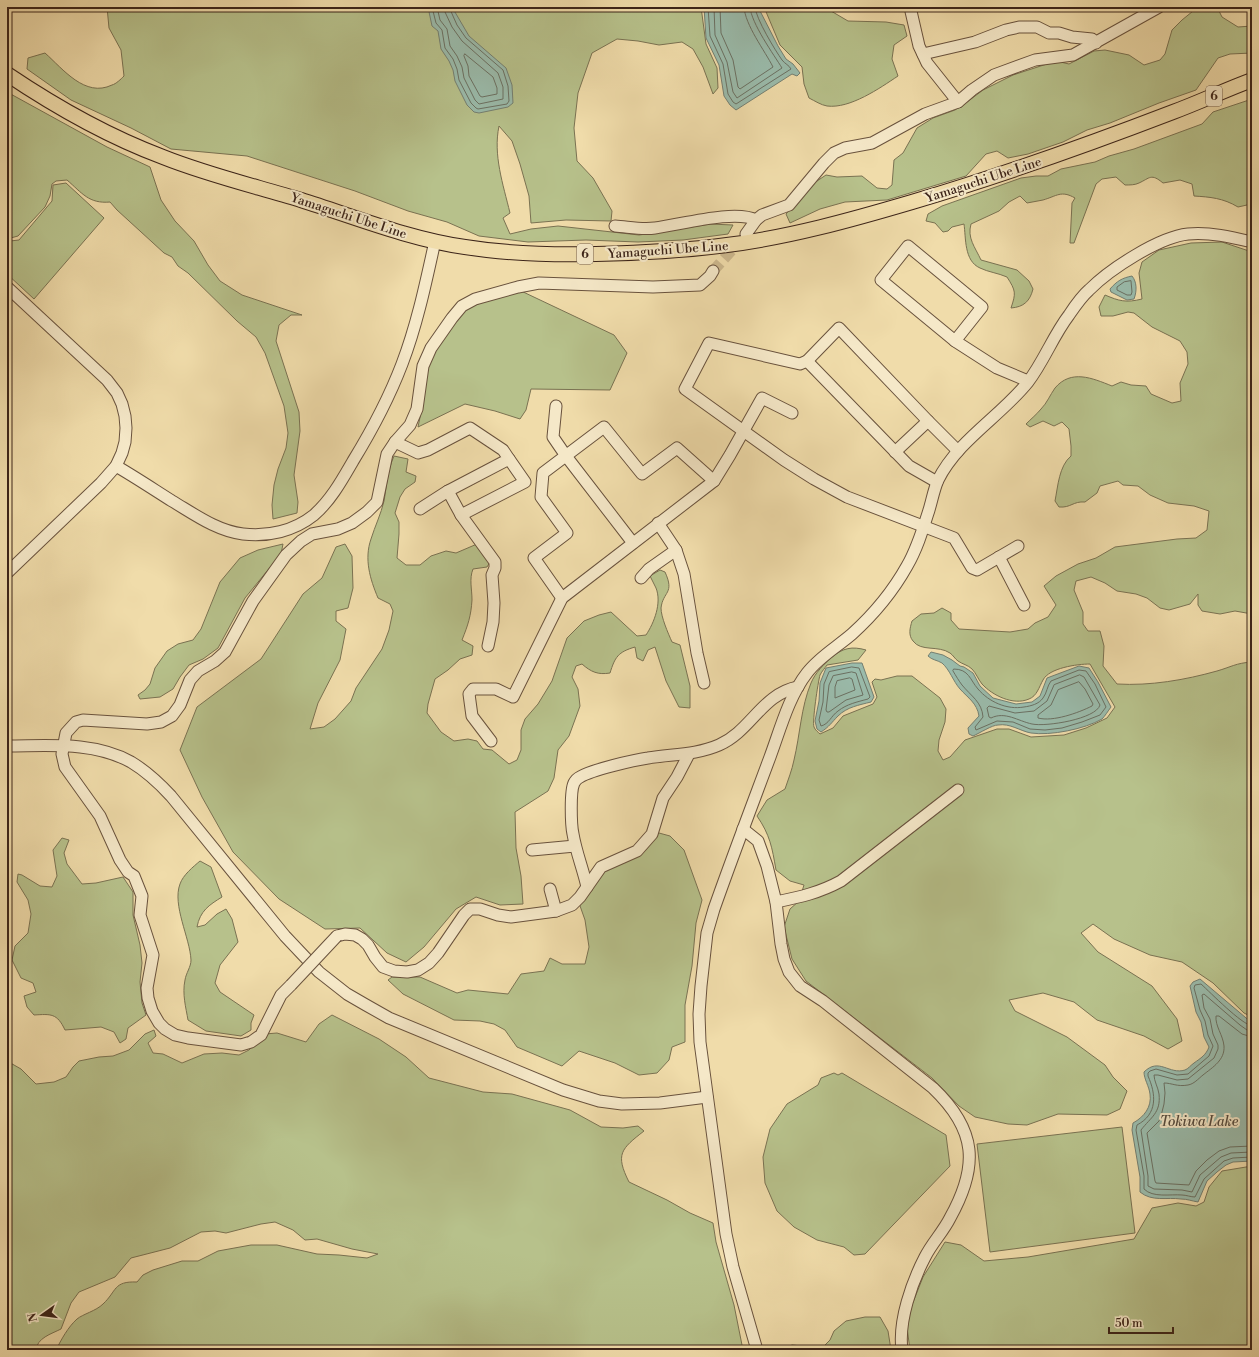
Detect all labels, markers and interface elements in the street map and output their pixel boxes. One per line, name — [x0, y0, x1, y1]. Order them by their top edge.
road number: 6 — [1206, 86, 1222, 106]
street label: Yamaguchi Ube Line — [922, 153, 1044, 207]
street label: Yamaguchi Ube Line — [288, 189, 409, 242]
street label: Yamaguchi Ube Line — [606, 238, 729, 262]
road number: 6 — [577, 244, 593, 264]
water label: Tokiwa Lake — [1160, 1113, 1239, 1131]
north arrow — [22, 1295, 62, 1335]
scale bar — [1109, 1309, 1173, 1335]
text: N — [25, 1311, 41, 1323]
text: 50 m — [1115, 1316, 1143, 1331]

